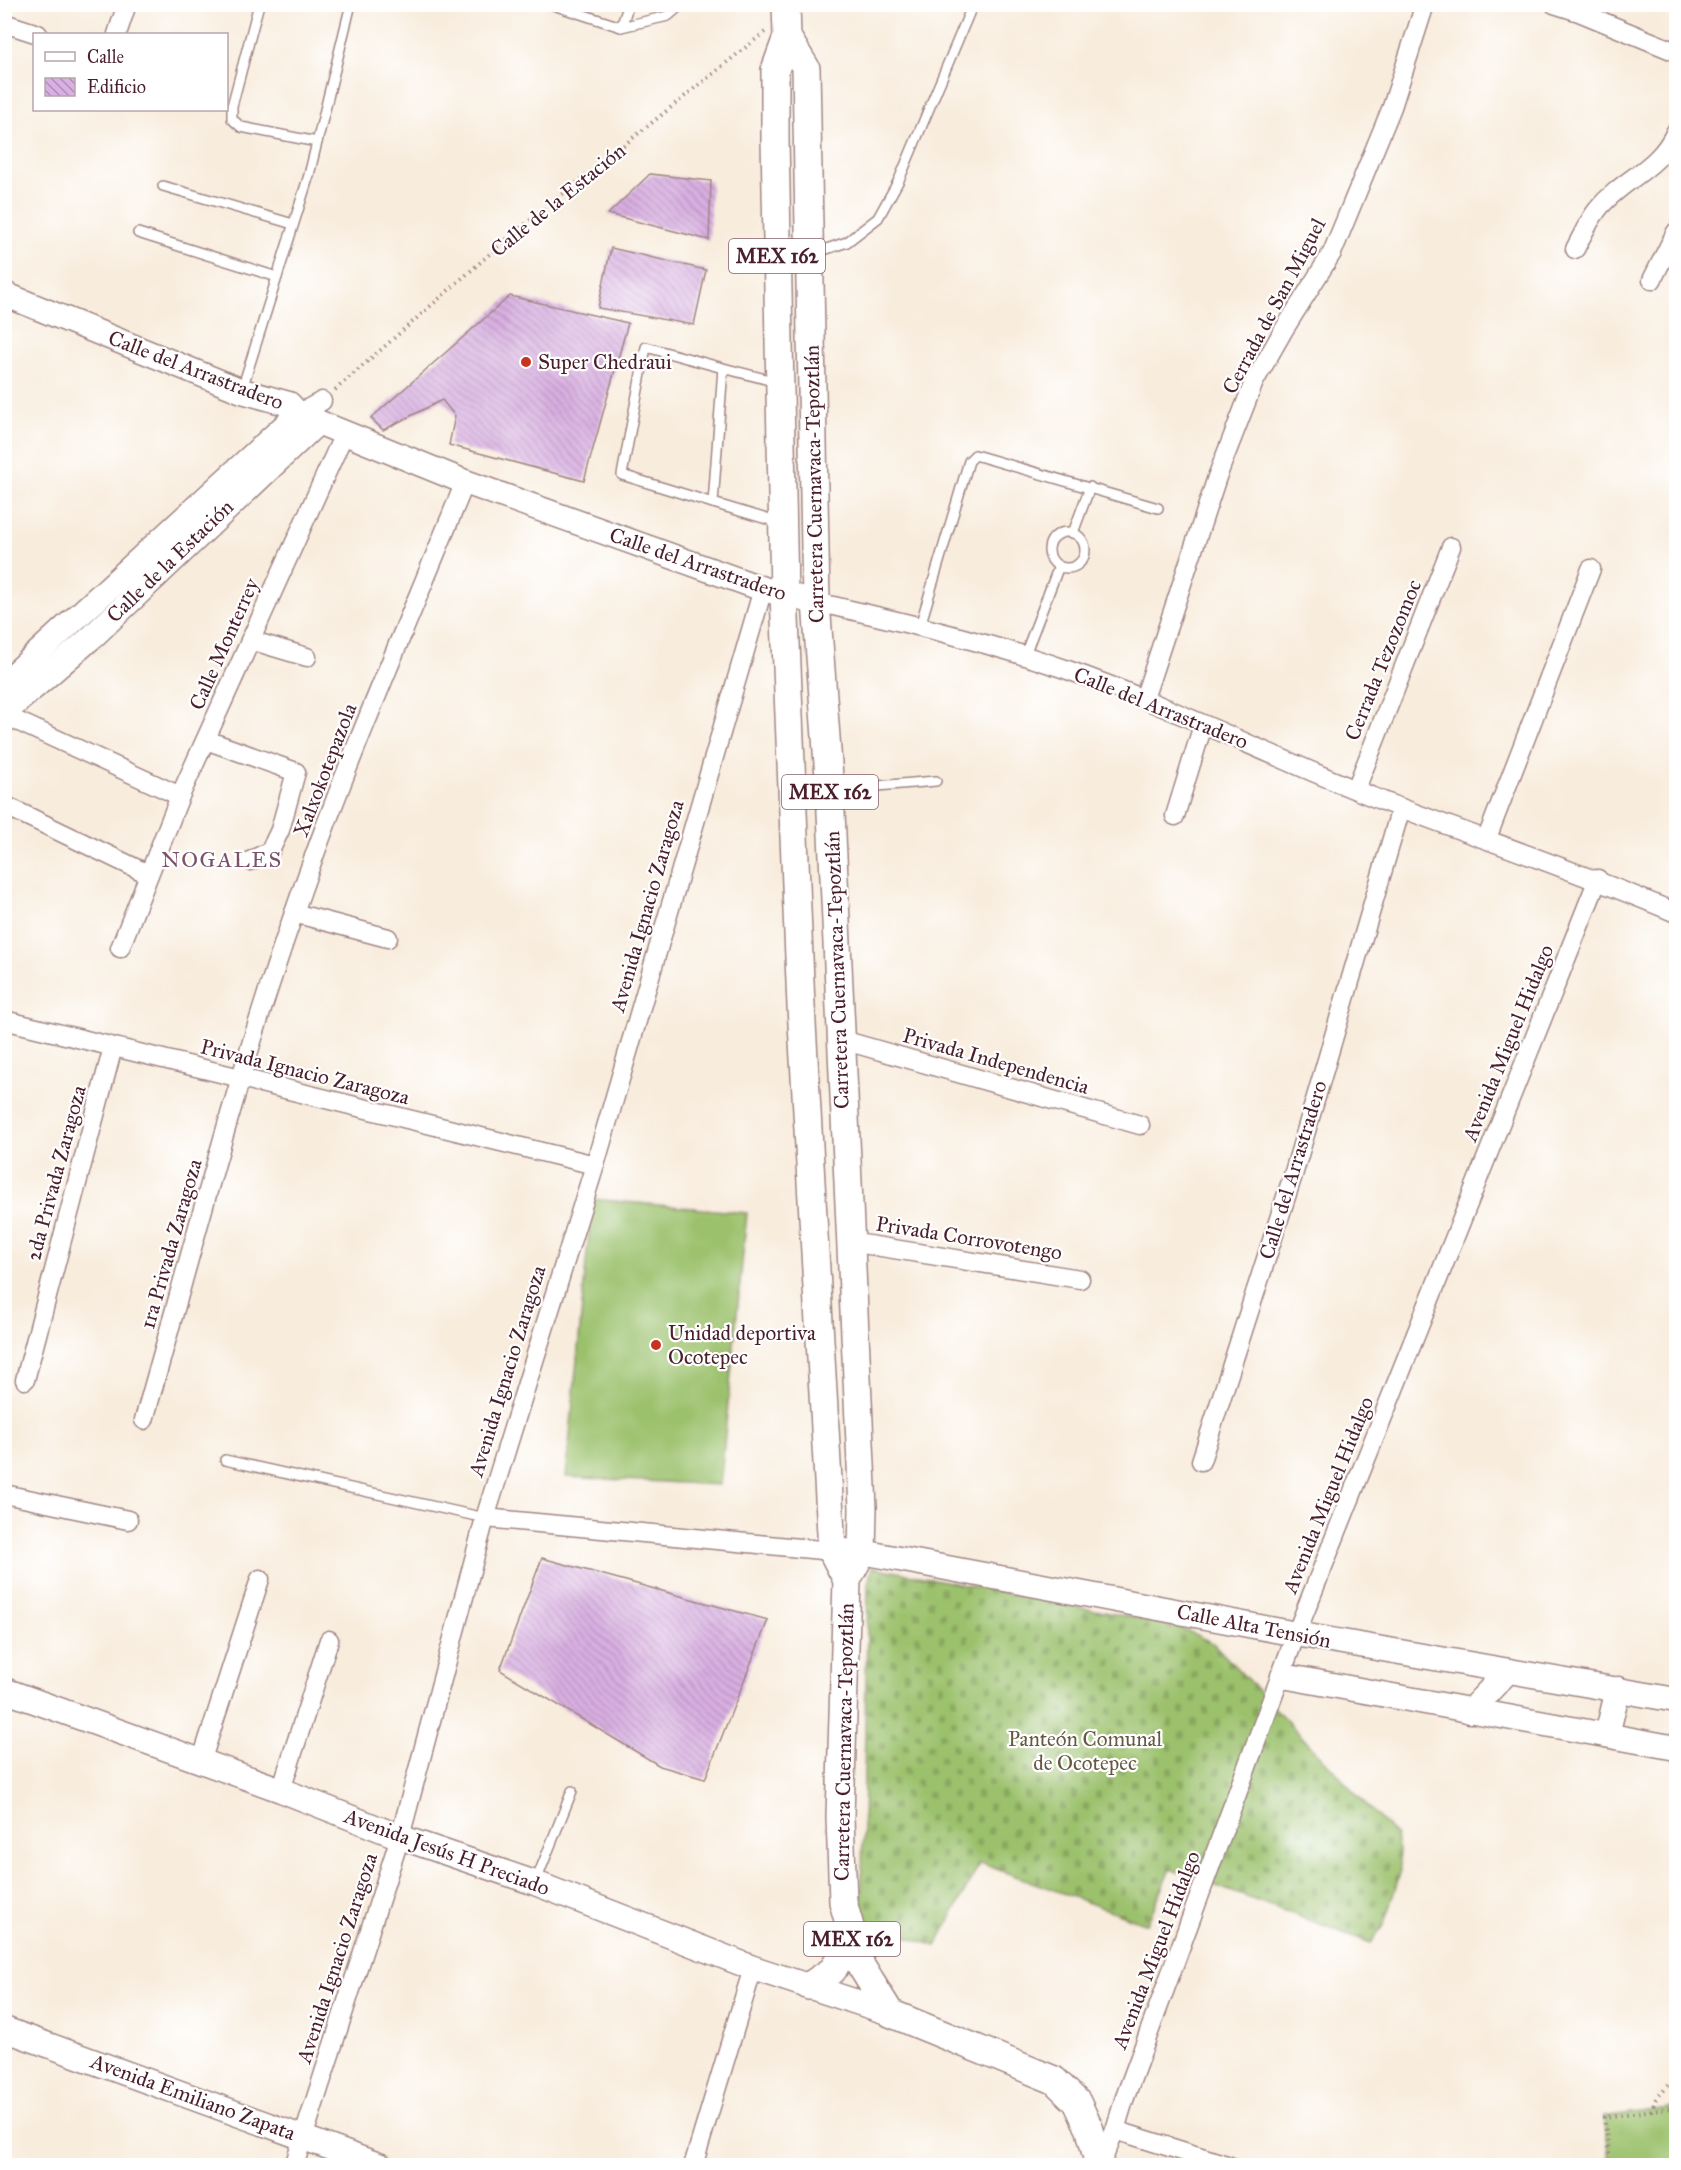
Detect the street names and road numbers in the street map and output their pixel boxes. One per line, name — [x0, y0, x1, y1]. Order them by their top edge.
street label: Calle de la Estación — [485, 138, 631, 262]
street label: Cerrada de San Miguel — [1217, 213, 1331, 398]
road number: MEX 162 — [729, 239, 825, 273]
street label: Calle del Arrastradero — [105, 325, 288, 415]
street label: Carretera Cuernavaca-Tepoztlán — [799, 345, 829, 623]
street label: Calle de la Estación — [101, 494, 239, 628]
street label: Calle del Arrastradero — [606, 521, 790, 607]
street label: Calle Monterrey — [183, 573, 265, 714]
street label: Cerrada Tezozomoc — [1339, 576, 1427, 744]
street label: Calle del Arrastradero — [1070, 661, 1252, 755]
street label: Xalxokotepazola — [288, 699, 362, 841]
road number: MEX 162 — [782, 775, 878, 809]
street label: Avenida Ignacio Zaragoza — [604, 797, 690, 1016]
street label: Carretera Cuernavaca-Tepoztlán — [819, 831, 855, 1109]
street label: Avenida Miguel Hidalgo — [1456, 941, 1559, 1146]
street label: Privada Independencia — [900, 1022, 1092, 1100]
street label: Privada Ignacio Zaragoza — [198, 1033, 412, 1111]
street label: Calle del Arrastradero — [1253, 1077, 1333, 1263]
street label: 2da Privada Zaragoza — [20, 1082, 92, 1263]
street label: 1ra Privada Zaragoza — [134, 1156, 208, 1332]
street label: Privada Corrovotengo — [874, 1210, 1064, 1266]
street label: Avenida Ignacio Zaragoza — [462, 1262, 552, 1481]
street label: Avenida Miguel Hidalgo — [1276, 1393, 1379, 1598]
street label: Calle Alta Tensión — [1175, 1598, 1333, 1654]
street label: Carretera Cuernavaca-Tepoztlán — [829, 1603, 859, 1881]
street label: Avenida Jesús H Preciado — [340, 1802, 553, 1901]
street label: Avenida Miguel Hidalgo — [1106, 1847, 1206, 2054]
street label: Avenida Ignacio Zaragoza — [290, 1850, 383, 2067]
road number: MEX 162 — [804, 1922, 900, 1956]
street label: Avenida Emiliano Zapata — [86, 2048, 299, 2146]

